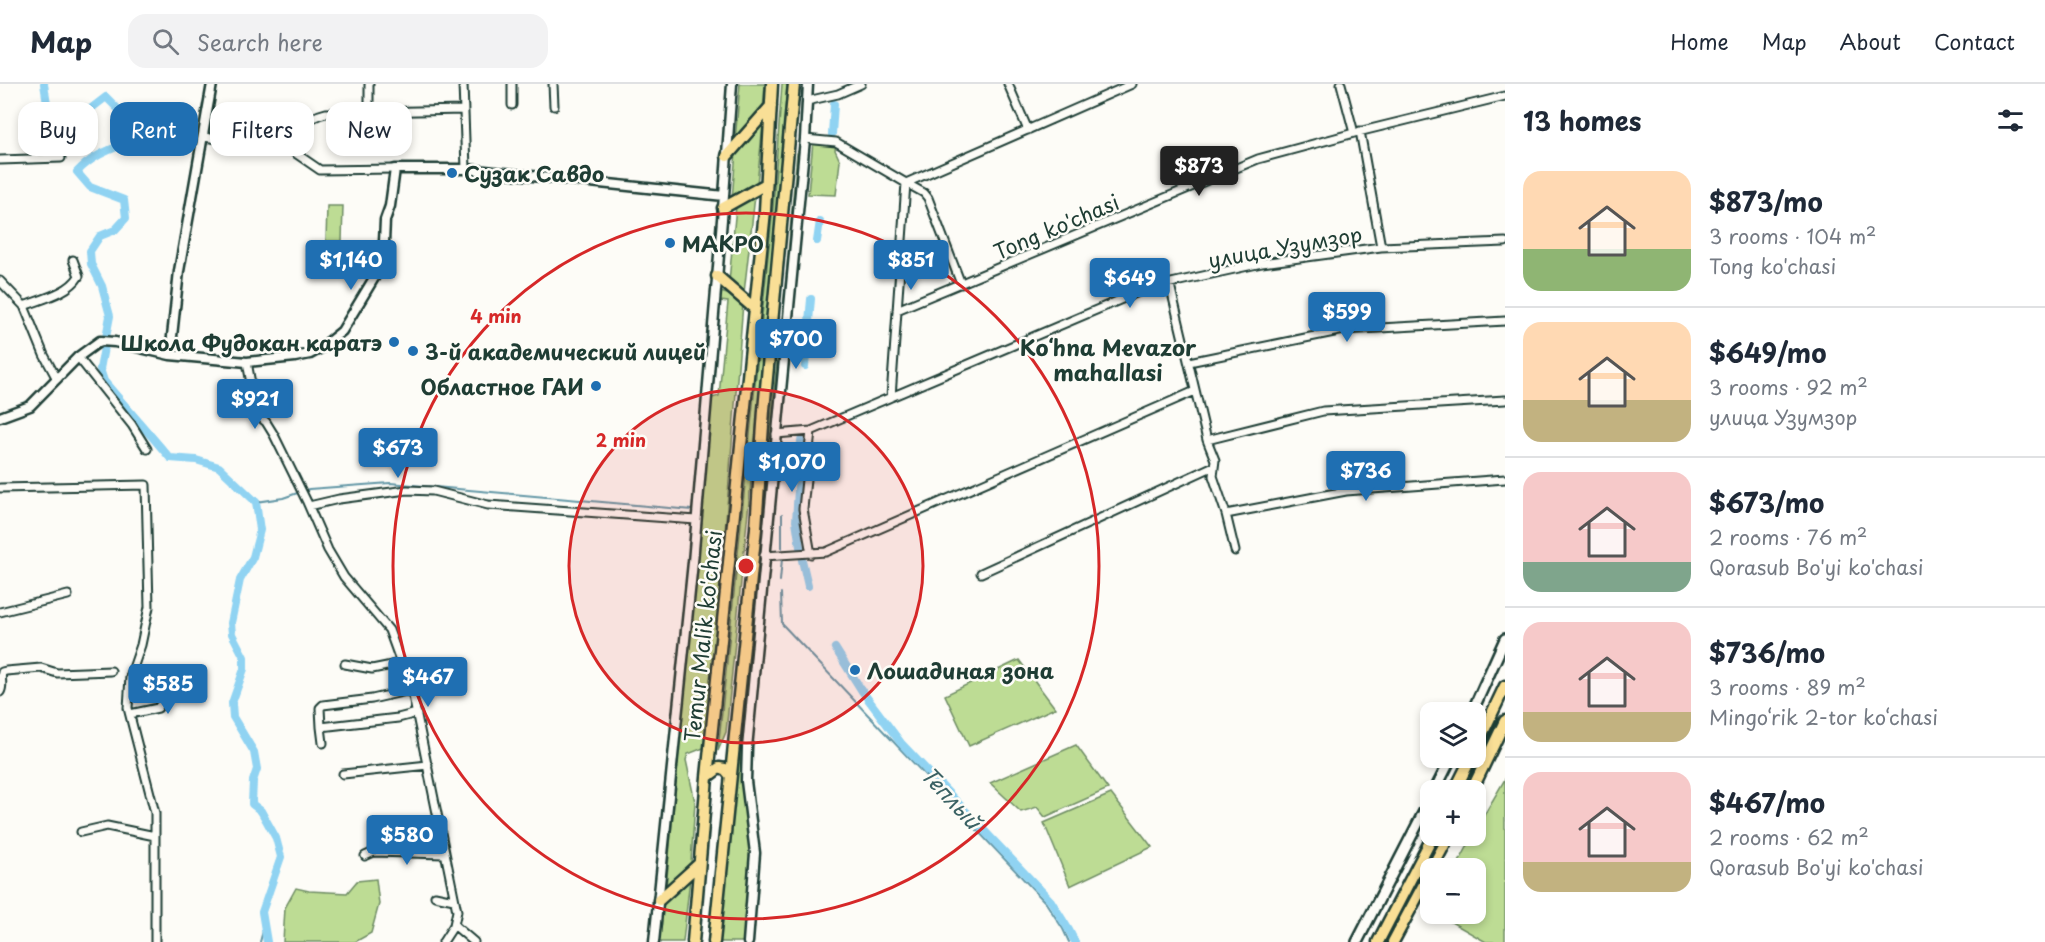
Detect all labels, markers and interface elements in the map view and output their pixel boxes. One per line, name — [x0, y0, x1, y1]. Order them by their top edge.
search box — [128, 14, 548, 68]
text: Map — [30, 20, 92, 63]
icon: search — [149, 25, 182, 58]
text: Search here — [197, 25, 323, 58]
text: Home — [1670, 25, 1729, 57]
text: Map — [1762, 25, 1807, 57]
text: About — [1840, 25, 1901, 57]
text: Contact — [1934, 25, 2015, 57]
text: 13 homes — [1523, 101, 1641, 140]
chip: Buy — [18, 102, 98, 156]
chip: Rent — [110, 102, 198, 156]
chip: Filters — [210, 102, 314, 156]
chip: New — [326, 102, 412, 156]
icon: filters — [1994, 104, 2027, 137]
pin: $873 — [1163, 146, 1235, 197]
text: $873 — [1174, 150, 1224, 180]
place label: Сузак Савдо — [464, 157, 604, 189]
marker: Сузак Савдо — [445, 166, 459, 180]
text: $873/mo — [1709, 182, 1823, 221]
street label: Tong ko'chasi — [988, 185, 1124, 267]
icon: home — [1571, 195, 1643, 267]
street label: улица Узумзор — [1206, 217, 1364, 275]
text: 3 rooms · 104 m² — [1709, 221, 1876, 251]
place label: МАКРО — [682, 227, 764, 259]
marker: МАКРО — [663, 236, 677, 250]
pin: $1,140 — [302, 240, 400, 291]
pin: $851 — [875, 240, 947, 291]
text: $1,140 — [320, 244, 382, 274]
text: $851 — [888, 244, 934, 274]
text: Tong ko'chasi — [1709, 251, 1836, 281]
pin: $649 — [1094, 258, 1166, 309]
text: $649 — [1104, 262, 1156, 292]
pin: $599 — [1311, 292, 1383, 343]
text: $599 — [1322, 296, 1372, 326]
text: 4 min — [470, 302, 522, 329]
pin: $700 — [760, 319, 832, 370]
text: $700 — [769, 323, 823, 353]
place label: Школа Фудокан каратэ — [120, 326, 382, 358]
district label: Koʻhna Mevazor mahallasi — [1020, 330, 1197, 388]
text: $649/mo — [1709, 333, 1826, 372]
marker: Школа Фудокан каратэ — [387, 335, 401, 349]
place label: 3-й академический лицей — [425, 335, 706, 367]
marker: 3-й академический лицей — [406, 344, 420, 358]
icon: home — [1571, 346, 1643, 418]
place label: Областное ГАИ — [420, 370, 584, 402]
text: 3 rooms · 92 m² — [1709, 372, 1868, 402]
pin: $921 — [219, 379, 291, 430]
marker: Областное ГАИ — [589, 379, 603, 393]
text: $921 — [231, 383, 279, 413]
text: улица Узумзор — [1709, 402, 1857, 432]
text: 2 min — [596, 426, 646, 453]
pin: $673 — [362, 428, 434, 479]
text: $673 — [373, 432, 423, 462]
pin: $1,070 — [743, 442, 841, 493]
text: $1,070 — [758, 446, 826, 476]
pin: $736 — [1330, 451, 1402, 502]
text: $736 — [1340, 455, 1392, 485]
text: $673/mo — [1709, 483, 1824, 522]
icon: home — [1571, 496, 1643, 568]
text: 2 rooms · 76 m² — [1709, 522, 1867, 552]
street label: Temur Malik ko'chasi — [675, 528, 729, 744]
text: Qorasub Bo'yi ko'chasi — [1709, 552, 1924, 582]
centre of rings — [736, 556, 756, 576]
text: $736/mo — [1709, 633, 1825, 672]
icon: home — [1571, 646, 1643, 718]
place label: Лошадиная зона — [867, 654, 1054, 686]
pin: $467 — [392, 657, 464, 708]
text: $467 — [402, 661, 454, 691]
marker: Лошадиная зона — [848, 663, 862, 677]
pin: $585 — [132, 664, 204, 715]
text: $585 — [142, 668, 194, 698]
text: 3 rooms · 89 m² — [1709, 672, 1866, 702]
map controls — [1420, 702, 1486, 924]
button: layers — [1420, 702, 1486, 768]
text: Mingo‘rik 2-tor ko‘chasi — [1709, 702, 1938, 732]
water label: Теплый — [914, 758, 991, 837]
button: + — [1420, 780, 1486, 846]
text: $467/mo — [1709, 783, 1825, 822]
icon: home — [1571, 796, 1643, 868]
pin: $580 — [371, 815, 443, 866]
text: $580 — [381, 819, 433, 849]
text: 2 rooms · 62 m² — [1709, 822, 1869, 852]
text: Qorasub Bo'yi ko'chasi — [1709, 852, 1924, 882]
button: − — [1420, 858, 1486, 924]

